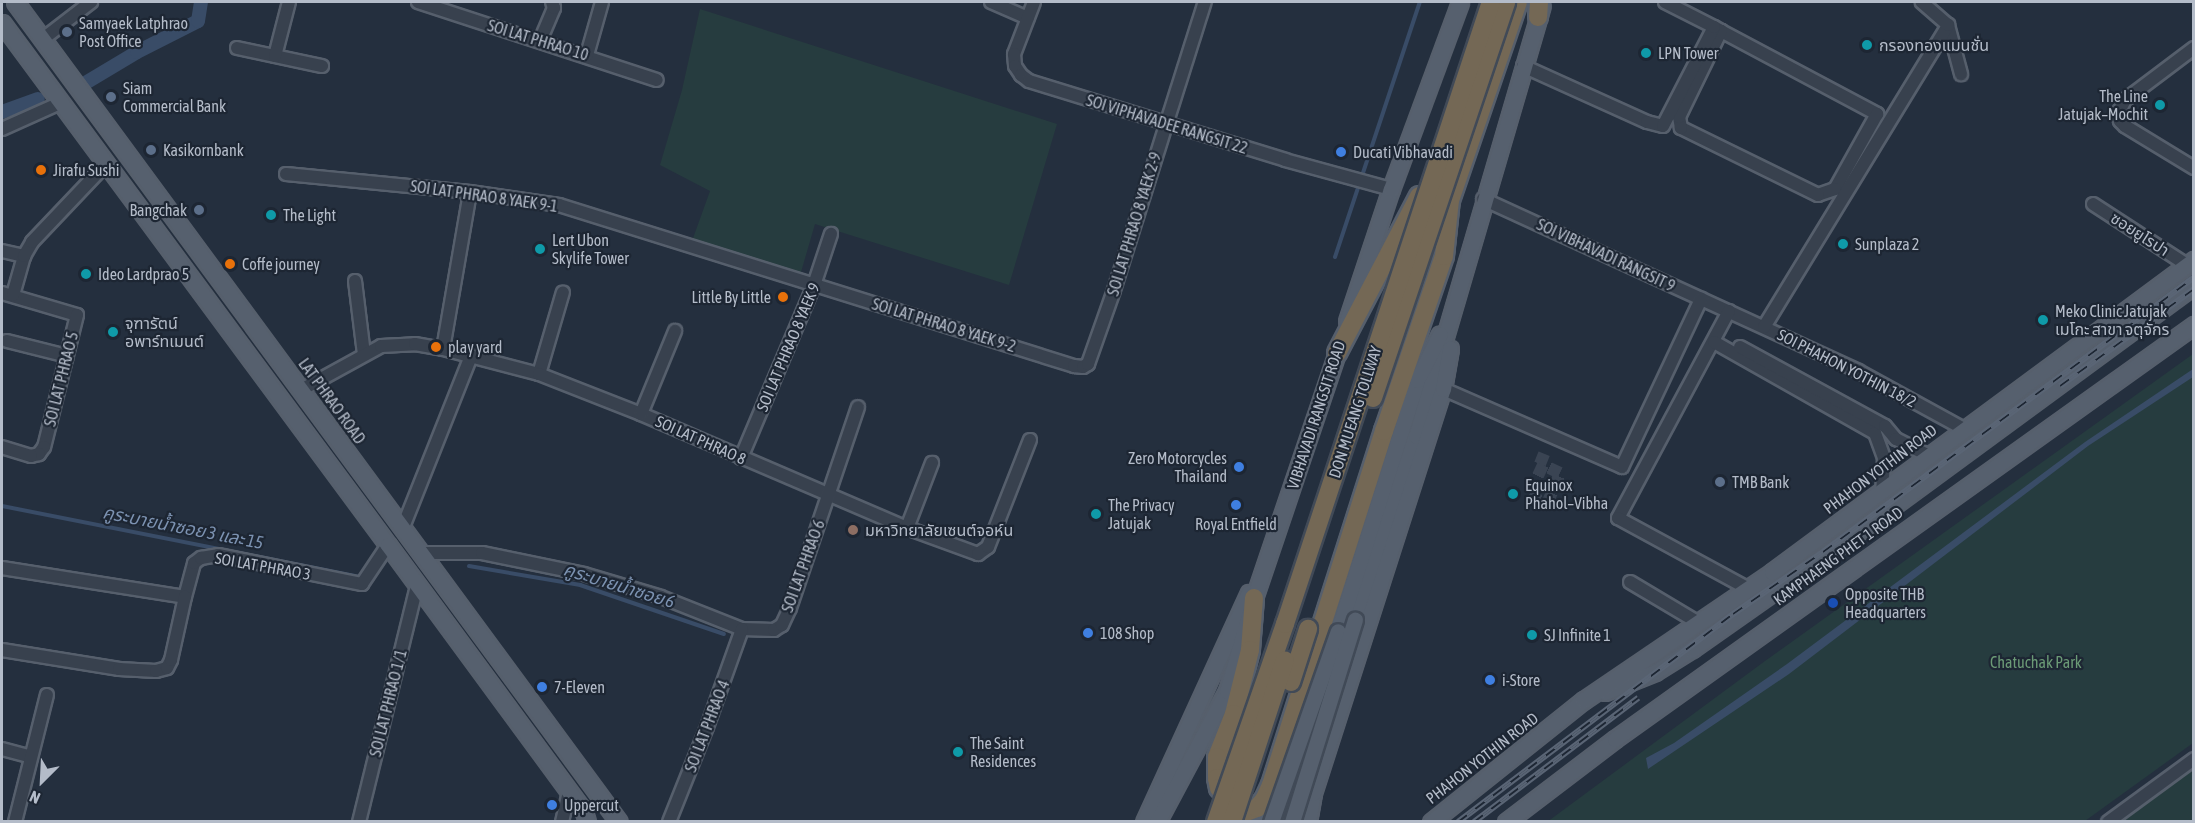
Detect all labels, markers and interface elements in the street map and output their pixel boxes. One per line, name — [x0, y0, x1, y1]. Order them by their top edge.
place label: Samyaek Latphrao Post Office — [79, 13, 188, 51]
street label: SOI LAT PHRAO 10 — [485, 16, 591, 64]
marker: Samyaek Latphrao Post Office — [60, 25, 74, 39]
place label: กรองทองแมนชั่น — [1879, 35, 1989, 55]
marker: กรองทองแมนชั่น — [1860, 38, 1874, 52]
place label: LPN Tower — [1658, 43, 1718, 63]
marker: LPN Tower — [1639, 46, 1653, 60]
place label: Siam Commercial Bank — [123, 78, 226, 116]
place label: The Line Jatujak–Mochit — [2058, 86, 2148, 124]
marker: Siam Commercial Bank — [104, 90, 118, 104]
street label: SOI VIPHAVADEE RANGSIT 22 — [1084, 90, 1250, 158]
marker: The Line Jatujak–Mochit — [2153, 98, 2167, 112]
place label: Kasikornbank — [163, 140, 244, 160]
place label: Ducati Vibhavadi — [1353, 142, 1453, 162]
marker: Kasikornbank — [144, 143, 158, 157]
marker: Ducati Vibhavadi — [1334, 145, 1348, 159]
street label: SOI LAT PHRAO 8 YAEK 2-9 — [1103, 150, 1165, 298]
place label: Jirafu Sushi — [53, 160, 120, 180]
marker: Jirafu Sushi — [34, 163, 48, 177]
street label: SOI LAT PHRAO 8 YAEK 9-1 — [409, 176, 559, 216]
place label: Bangchak — [129, 200, 187, 220]
marker: Bangchak — [192, 203, 206, 217]
place label: The Light — [283, 205, 336, 225]
marker: The Light — [264, 208, 278, 222]
street label: ซอยยูโรปา — [2107, 208, 2173, 260]
street label: SOI VIBHAVADI RANGSIT 9 — [1534, 214, 1678, 296]
place label: Lert Ubon Skylife Tower — [552, 230, 629, 268]
place label: Sunplaza 2 — [1855, 234, 1919, 254]
marker: Sunplaza 2 — [1836, 237, 1850, 251]
marker: Lert Ubon Skylife Tower — [533, 242, 547, 256]
place label: Coffe journey — [242, 254, 320, 274]
marker: Coffe journey — [223, 257, 237, 271]
place label: Ideo Lardprao 5 — [98, 264, 189, 284]
marker: Ideo Lardprao 5 — [79, 267, 93, 281]
street label: SOI LAT PHRAO 8 YAEK 9 — [752, 280, 824, 414]
place label: Little By Little — [692, 287, 771, 307]
marker: Little By Little — [776, 290, 790, 304]
street label: SOI LAT PHRAO 8 YAEK 9-2 — [870, 294, 1018, 356]
place label: Meko Clinic Jatujak เมโกะ สาขา จตุจักร — [2055, 301, 2169, 339]
place label: จุฑารัตน์ อพาร์ทเมนต์ — [125, 313, 204, 351]
marker: Meko Clinic Jatujak เมโกะ สาขา จตุจักร — [2036, 313, 2050, 327]
marker: จุฑารัตน์ อพาร์ทเมนต์ — [106, 325, 120, 339]
street label: SOI PHAHON YOTHIN 18/2 — [1774, 325, 1920, 411]
street label: SOI LAT PHRAO 5 — [40, 330, 82, 428]
place label: play yard — [448, 337, 502, 357]
street label: VIBHAVADI RANGSIT ROAD — [1283, 338, 1349, 492]
marker: play yard — [429, 340, 443, 354]
street label: DON MUEANG TOLLWAY — [1325, 343, 1385, 481]
street label: LAT PHRAO ROAD — [295, 354, 369, 448]
street label: SOI LAT PHRAO 8 — [653, 412, 749, 468]
street label: PHAHON YOTHIN ROAD — [1820, 420, 1940, 518]
place label: Zero Motorcycles Thailand — [1128, 448, 1227, 486]
marker: Zero Motorcycles Thailand — [1232, 460, 1246, 474]
place label: TMB Bank — [1732, 472, 1789, 492]
place label: Equinox Phahol–Vibha — [1525, 475, 1608, 513]
marker: TMB Bank — [1713, 475, 1727, 489]
marker: Equinox Phahol–Vibha — [1506, 487, 1520, 501]
place label: The Privacy Jatujak — [1108, 495, 1175, 533]
marker: Royal Entfield — [1229, 498, 1243, 512]
water label: คูระบายน้ำซอย 3 และ 15 — [101, 502, 265, 554]
street label: KAMPHAENG PHET 1 ROAD — [1770, 503, 1906, 609]
marker: The Privacy Jatujak — [1089, 507, 1103, 521]
place label: Royal Entfield — [1195, 514, 1277, 534]
street label: SOI LAT PHRAO 6 — [777, 517, 829, 615]
place label: มหาวิทยาลัยเซนต์จอห์น — [865, 520, 1013, 540]
marker: มหาวิทยาลัยเซนต์จอห์น — [846, 523, 860, 537]
street label: SOI LAT PHRAO 3 — [214, 548, 312, 584]
water label: คูระบายน้ำซอย 6 — [561, 559, 677, 613]
place label: Opposite THB Headquarters — [1845, 584, 1926, 622]
marker: Opposite THB Headquarters — [1826, 596, 1840, 610]
place label: 108 Shop — [1100, 623, 1154, 643]
place label: SJ Infinite 1 — [1544, 625, 1611, 645]
marker: 108 Shop — [1081, 626, 1095, 640]
marker: SJ Infinite 1 — [1525, 628, 1539, 642]
street label: SOI LAT PHRAO 1/1 — [365, 647, 411, 759]
park label: Chatuchak Park — [1990, 652, 2082, 672]
place label: i-Store — [1502, 670, 1540, 690]
marker: i-Store — [1483, 673, 1497, 687]
place label: 7-Eleven — [554, 677, 605, 697]
street label: SOI LAT PHRAO 4 — [681, 677, 733, 775]
marker: 7-Eleven — [535, 680, 549, 694]
street label: PHAHON YOTHIN ROAD — [1422, 708, 1542, 808]
place label: The Saint Residences — [970, 733, 1036, 771]
marker: The Saint Residences — [951, 745, 965, 759]
north arrow — [12, 751, 72, 811]
text: N — [27, 787, 43, 808]
place label: Uppercut — [564, 795, 619, 815]
marker: Uppercut — [545, 798, 559, 812]

